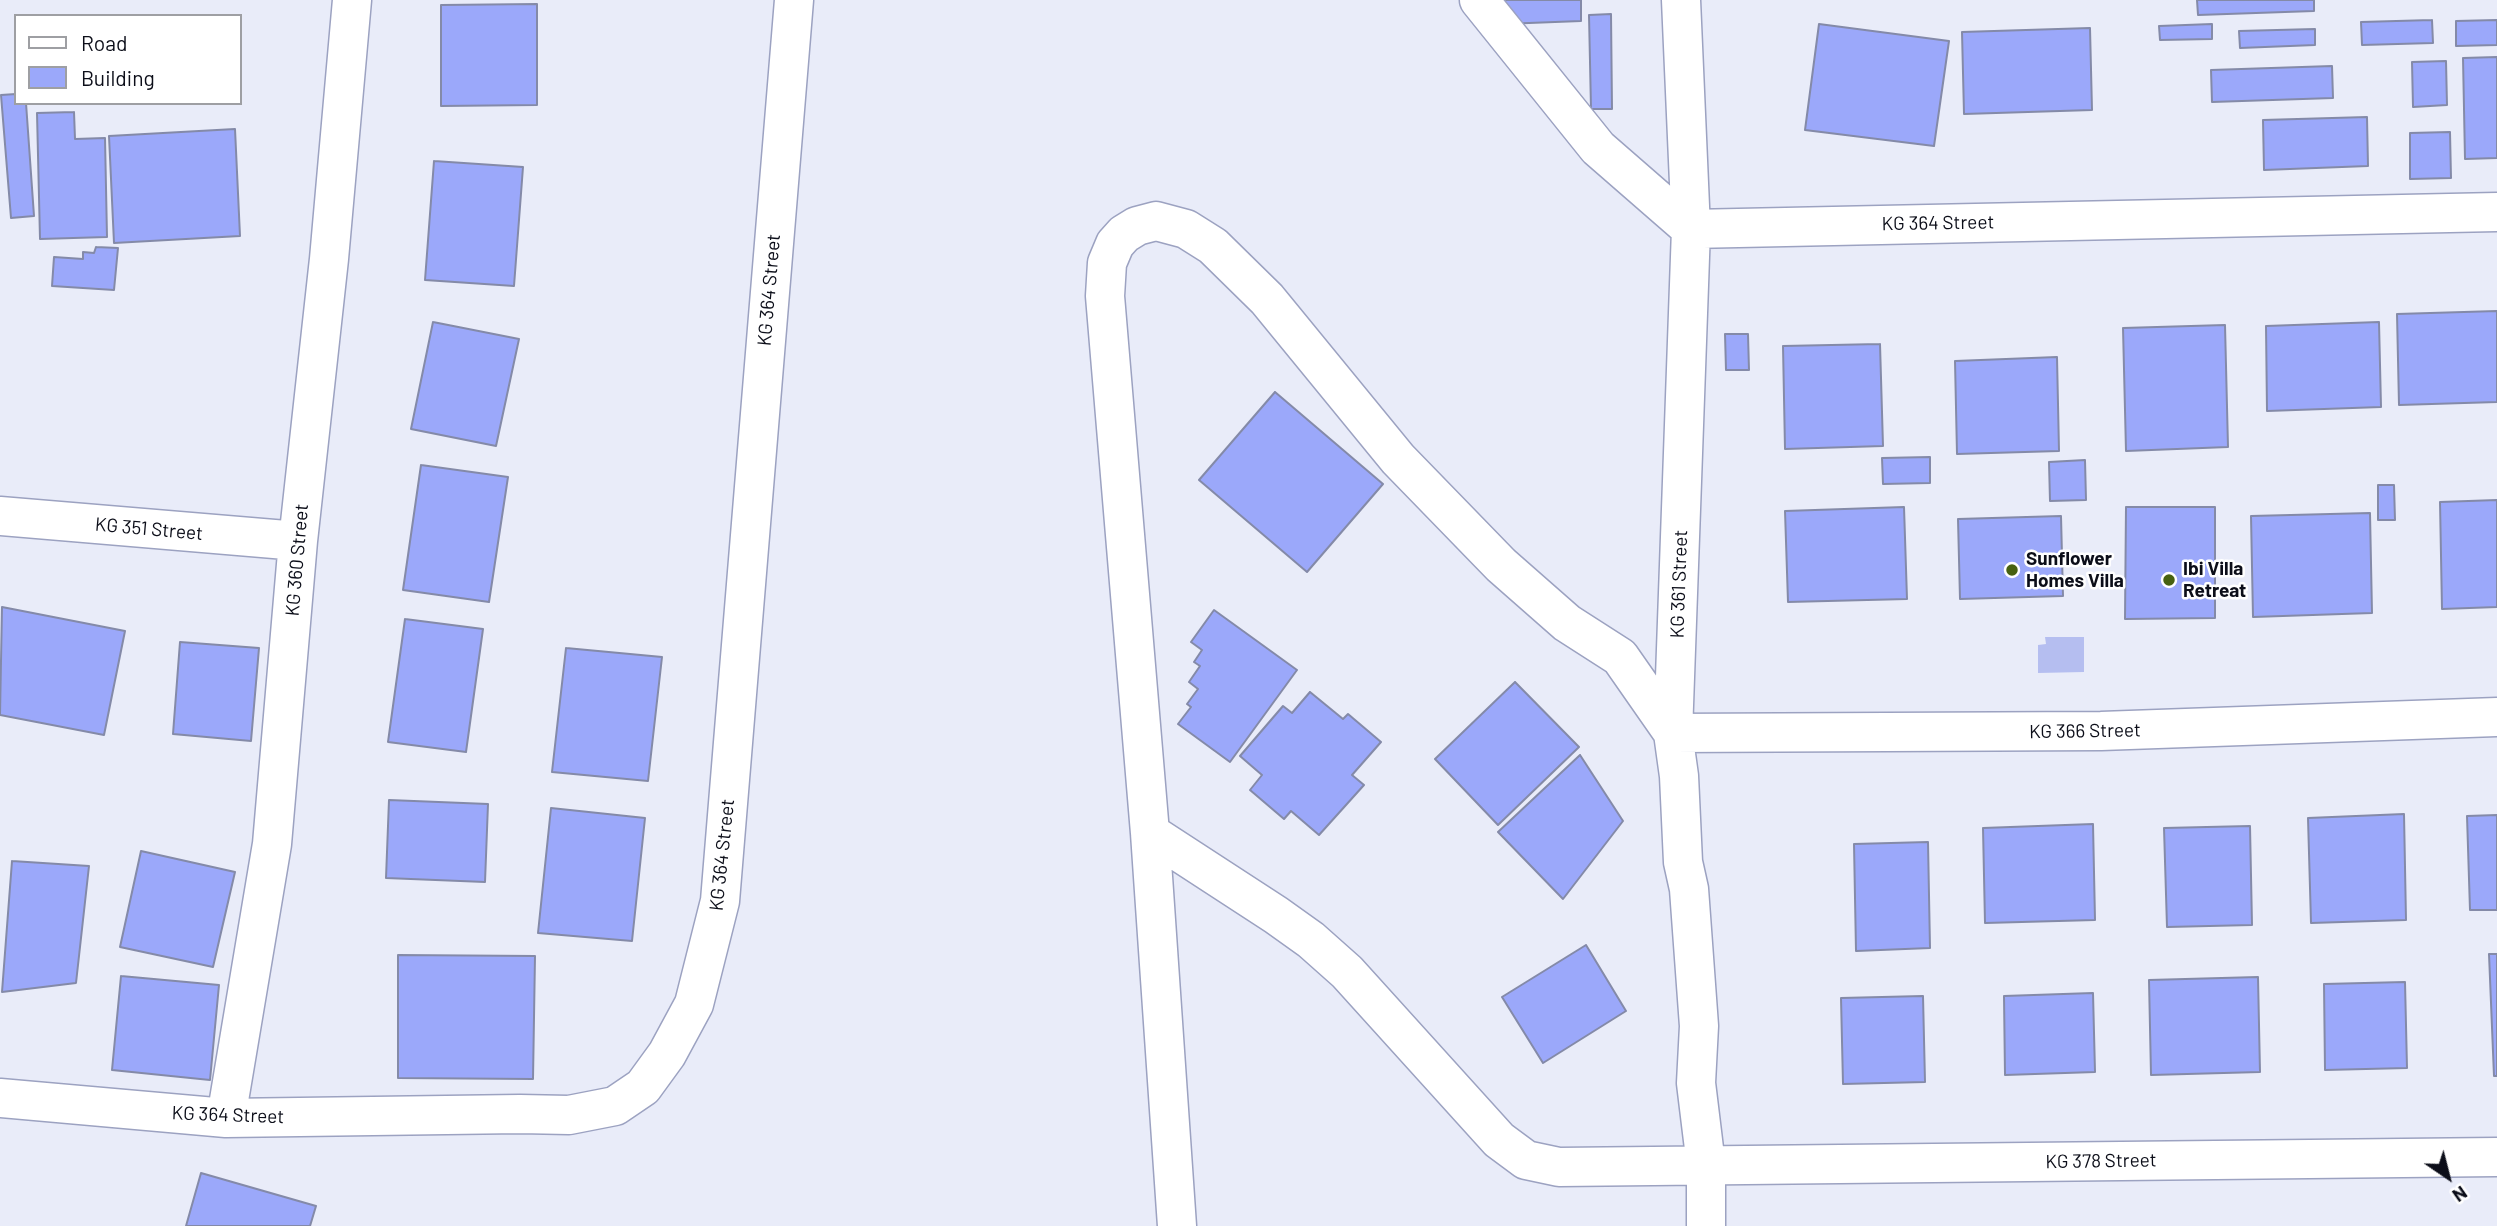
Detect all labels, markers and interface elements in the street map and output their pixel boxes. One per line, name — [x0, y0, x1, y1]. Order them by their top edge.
legend — [14, 14, 242, 105]
text: Road — [81, 30, 127, 55]
text: Building — [81, 65, 155, 90]
street label: KG 364 Street — [1882, 211, 1994, 235]
street label: KG 364 Street — [753, 233, 785, 347]
street label: KG 360 Street — [281, 503, 313, 617]
street label: KG 351 Street — [94, 513, 204, 545]
street label: KG 361 Street — [1666, 529, 1692, 639]
place label: Sunflower Homes Villa — [2026, 548, 2124, 592]
place label: Ibi Villa Retreat — [2183, 558, 2246, 602]
marker: Sunflower Homes Villa — [2004, 562, 2020, 578]
marker: Ibi Villa Retreat — [2161, 572, 2177, 588]
street label: KG 366 Street — [2029, 719, 2141, 743]
street label: KG 364 Street — [705, 798, 739, 912]
street label: KG 364 Street — [171, 1102, 285, 1128]
north arrow — [2413, 1142, 2483, 1212]
street label: KG 378 Street — [2045, 1149, 2157, 1173]
text: N — [2449, 1182, 2472, 1208]

